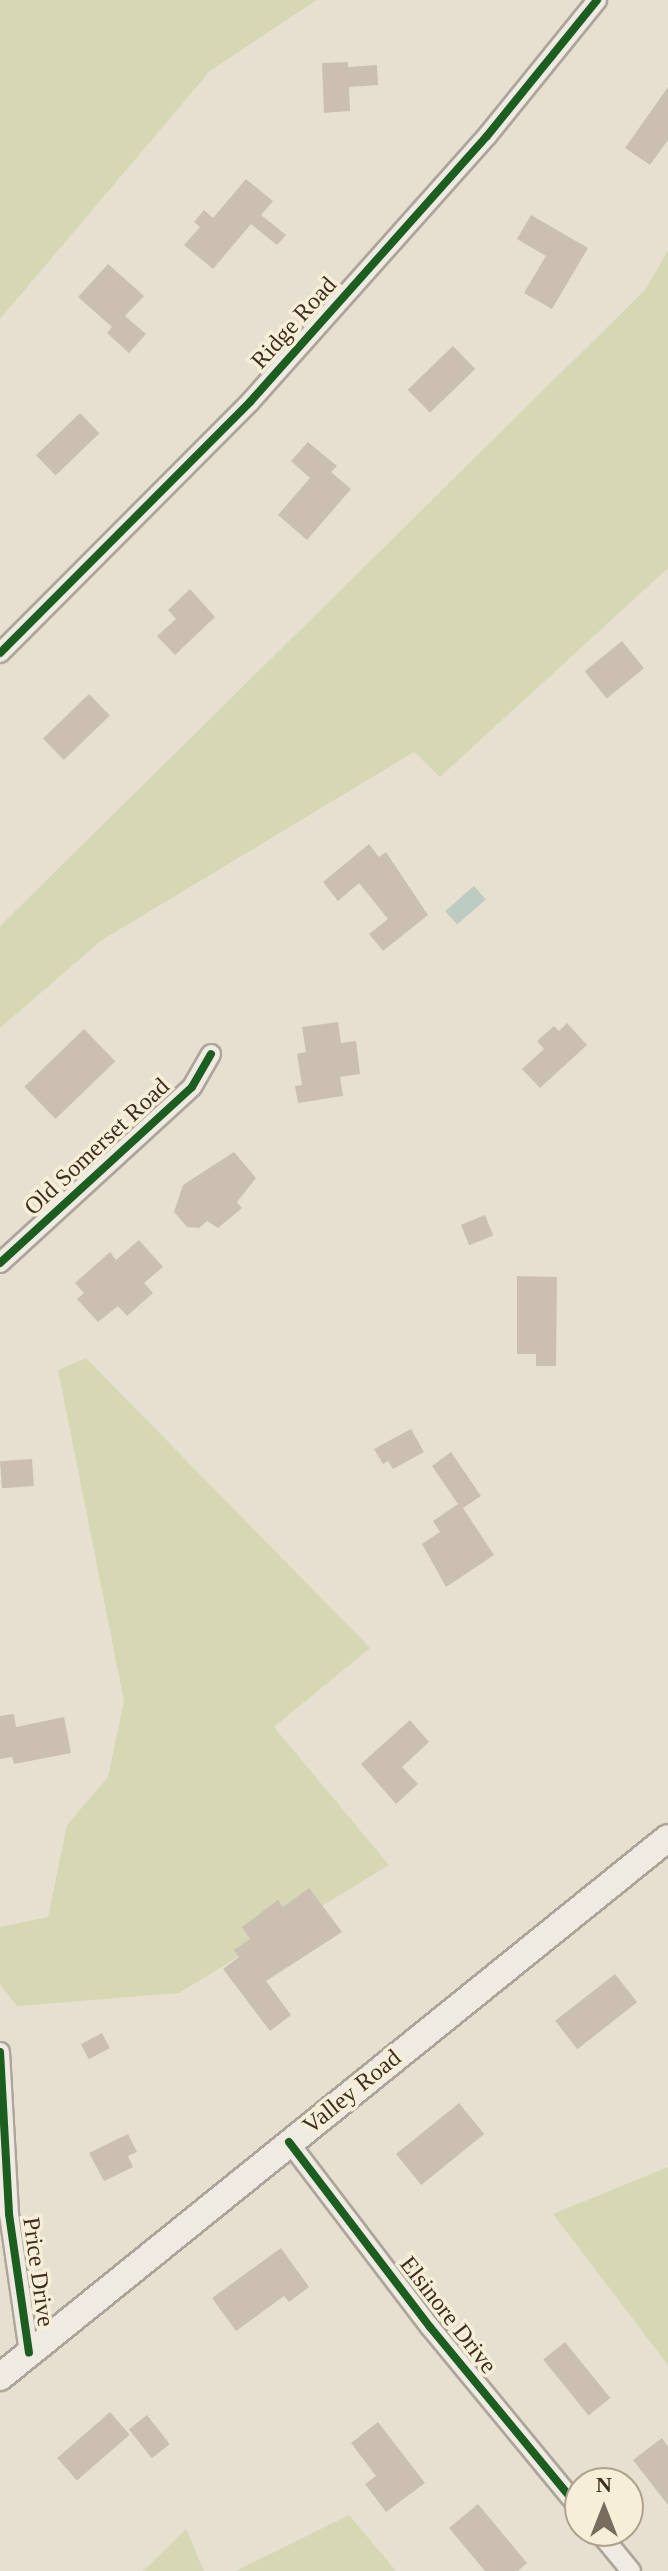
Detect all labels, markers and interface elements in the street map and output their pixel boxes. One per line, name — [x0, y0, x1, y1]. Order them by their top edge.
street label: Ridge Road — [245, 271, 343, 375]
street label: Old Somerset Road — [18, 1072, 176, 1222]
street label: Valley Road — [297, 2044, 407, 2140]
street label: Price Drive — [16, 2216, 60, 2328]
street label: Elsinore Drive — [393, 2251, 503, 2379]
north arrow — [564, 2467, 644, 2547]
text: N — [596, 2472, 612, 2497]

